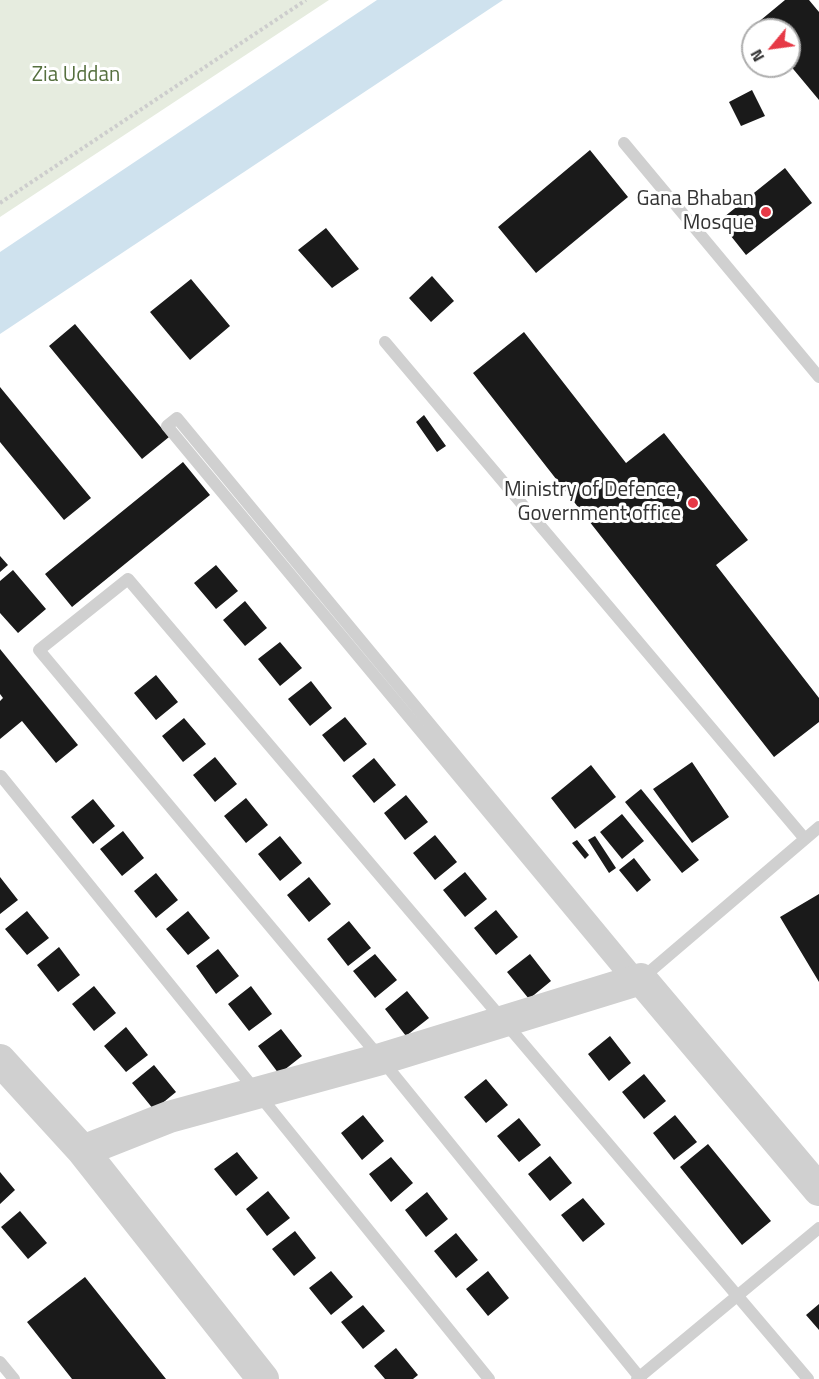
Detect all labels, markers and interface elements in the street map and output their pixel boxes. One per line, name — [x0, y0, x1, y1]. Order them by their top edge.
north arrow — [741, 18, 801, 78]
text: N — [744, 45, 770, 66]
park label: Zia Uddan — [32, 63, 120, 89]
place label: Gana Bhaban Mosque — [637, 187, 754, 237]
marker: Gana Bhaban Mosque — [759, 205, 773, 219]
place label: Ministry of Defence, Government office — [504, 478, 681, 528]
marker: Ministry of Defence, Government office — [686, 496, 700, 510]

